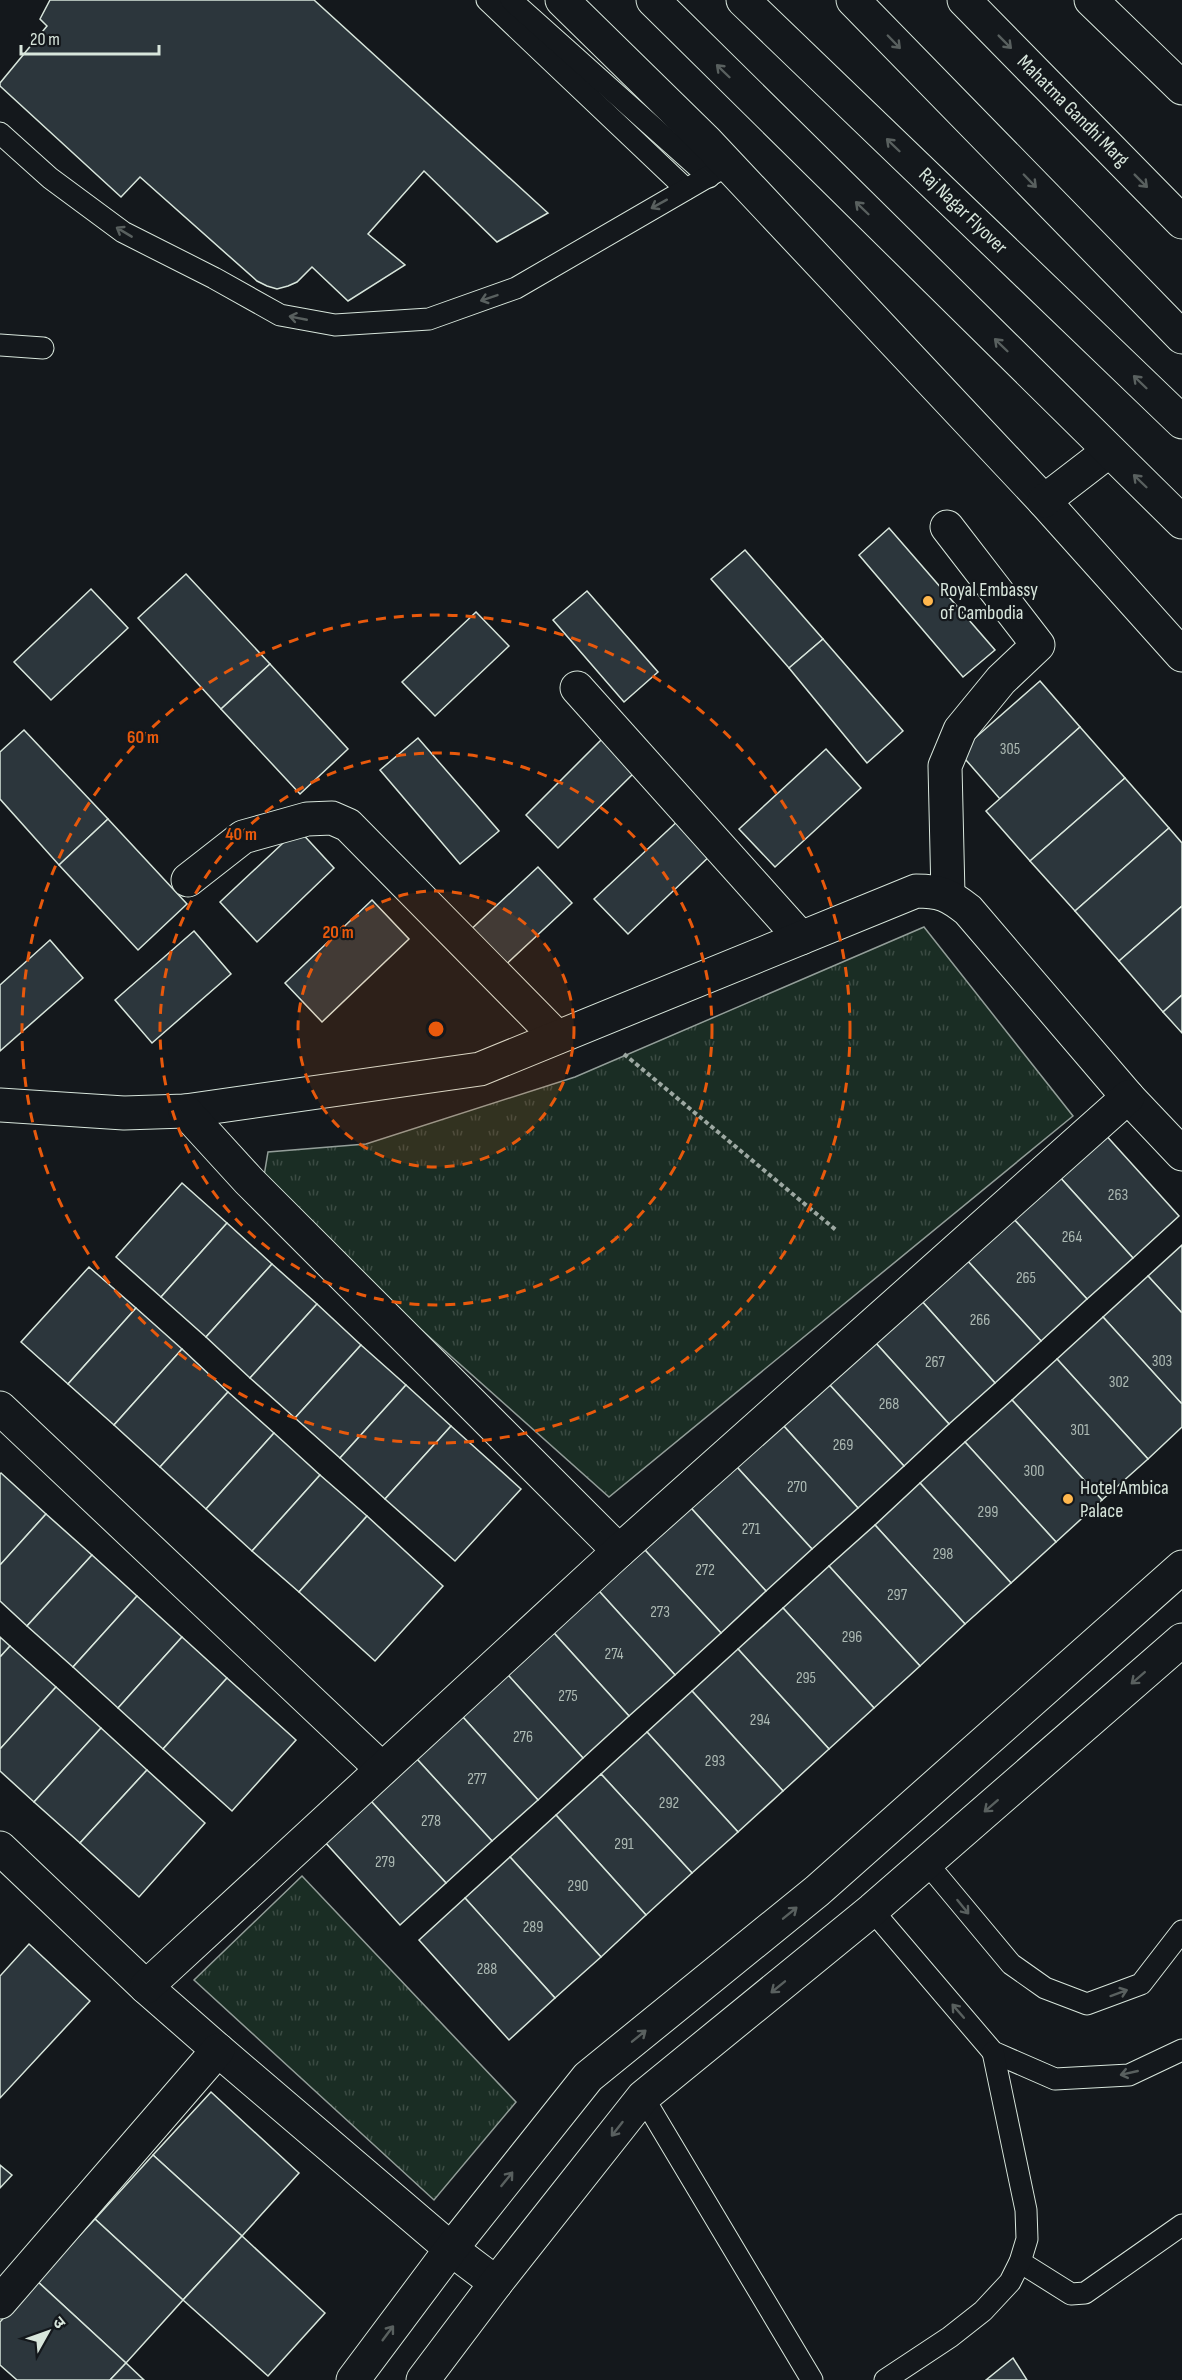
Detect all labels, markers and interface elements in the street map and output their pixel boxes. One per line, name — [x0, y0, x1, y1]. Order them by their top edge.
scale bar — [21, 18, 159, 56]
text: 20 m — [30, 29, 60, 50]
one-way arrow — [887, 34, 901, 49]
one-way arrow — [997, 34, 1012, 49]
street label: Mahatma Gandhi Marg — [1012, 50, 1134, 172]
one-way arrow — [715, 64, 730, 79]
one-way arrow — [886, 137, 901, 152]
street label: Raj Nagar Flyover — [914, 163, 1013, 259]
one-way arrow — [1134, 173, 1149, 188]
one-way arrow — [1023, 174, 1038, 189]
one-way arrow — [651, 198, 668, 210]
one-way arrow — [854, 201, 869, 215]
one-way arrow — [116, 226, 133, 238]
one-way arrow — [480, 293, 498, 304]
one-way arrow — [289, 312, 308, 323]
one-way arrow — [994, 337, 1009, 352]
one-way arrow — [1132, 375, 1147, 389]
one-way arrow — [1133, 474, 1148, 489]
place label: Royal Embassy of Cambodia — [940, 578, 1038, 625]
marker: Royal Embassy of Cambodia — [921, 594, 935, 608]
text: 60 m — [127, 727, 159, 748]
house number: 305 — [1000, 740, 1020, 759]
text: 40 m — [225, 824, 257, 845]
text: 20 m — [322, 922, 354, 943]
centre of rings — [426, 1019, 446, 1039]
house number: 263 — [1108, 1186, 1128, 1205]
house number: 264 — [1062, 1228, 1083, 1247]
house number: 265 — [1016, 1269, 1036, 1288]
house number: 266 — [970, 1311, 990, 1330]
house number: 303 — [1152, 1352, 1172, 1371]
house number: 267 — [925, 1353, 946, 1372]
house number: 302 — [1109, 1373, 1129, 1392]
house number: 268 — [879, 1395, 899, 1414]
house number: 301 — [1070, 1421, 1090, 1440]
house number: 269 — [833, 1436, 853, 1455]
house number: 300 — [1024, 1462, 1044, 1481]
place label: Hotel Ambica Palace — [1080, 1476, 1169, 1523]
house number: 270 — [787, 1478, 807, 1497]
marker: Hotel Ambica Palace — [1061, 1492, 1075, 1506]
house number: 299 — [978, 1503, 998, 1522]
house number: 271 — [742, 1520, 761, 1539]
house number: 298 — [933, 1545, 953, 1564]
house number: 272 — [695, 1561, 715, 1580]
house number: 297 — [887, 1586, 908, 1605]
house number: 273 — [650, 1603, 670, 1622]
house number: 296 — [842, 1628, 862, 1647]
house number: 274 — [605, 1645, 624, 1664]
house number: 295 — [796, 1669, 816, 1688]
one-way arrow — [1131, 1671, 1146, 1685]
house number: 275 — [558, 1687, 578, 1706]
house number: 294 — [750, 1711, 770, 1730]
house number: 276 — [513, 1728, 533, 1747]
house number: 293 — [705, 1752, 725, 1771]
house number: 277 — [467, 1770, 487, 1789]
house number: 292 — [659, 1794, 679, 1813]
one-way arrow — [984, 1799, 999, 1813]
house number: 278 — [421, 1812, 441, 1831]
house number: 291 — [614, 1835, 634, 1854]
house number: 279 — [375, 1853, 395, 1872]
house number: 290 — [568, 1877, 588, 1896]
one-way arrow — [957, 1899, 970, 1915]
one-way arrow — [782, 1907, 798, 1920]
house number: 289 — [523, 1918, 543, 1937]
house number: 288 — [477, 1960, 497, 1979]
one-way arrow — [771, 1980, 787, 1993]
one-way arrow — [1109, 1986, 1127, 1997]
one-way arrow — [952, 2003, 965, 2019]
one-way arrow — [631, 2030, 647, 2043]
one-way arrow — [1120, 2068, 1139, 2079]
one-way arrow — [611, 2121, 624, 2137]
one-way arrow — [501, 2171, 514, 2187]
north arrow — [18, 2302, 78, 2362]
text: उ — [48, 2314, 69, 2333]
one-way arrow — [382, 2326, 395, 2342]

